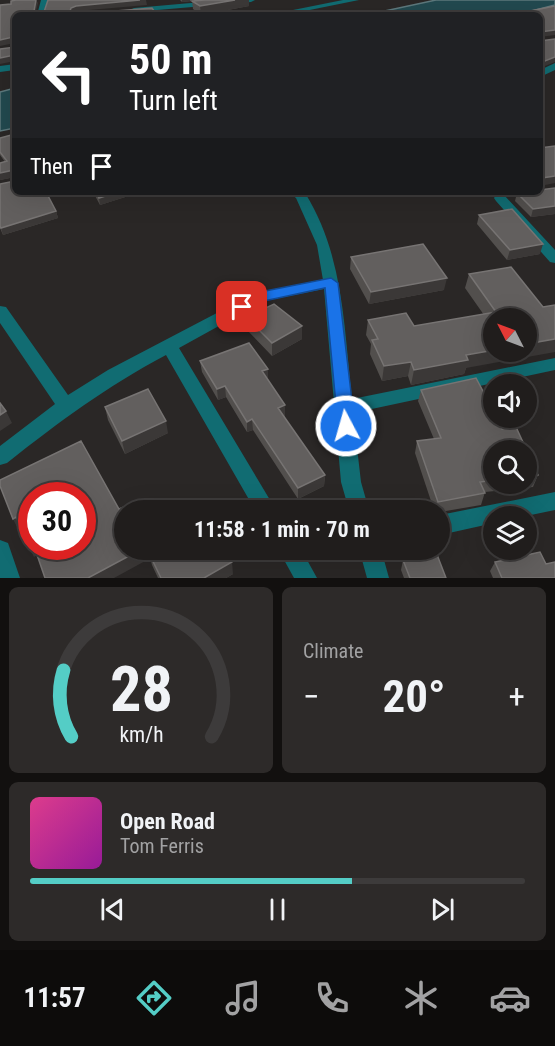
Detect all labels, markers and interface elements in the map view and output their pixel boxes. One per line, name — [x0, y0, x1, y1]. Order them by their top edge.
text: 50 m — [129, 35, 212, 84]
icon: left — [30, 36, 108, 114]
text: Turn left — [129, 85, 218, 117]
icon: arrive — [85, 150, 118, 183]
text: Then — [30, 154, 73, 179]
pin — [216, 281, 267, 332]
icon: arrive — [225, 290, 258, 323]
north arrow — [483, 308, 537, 362]
map controls — [483, 308, 537, 560]
button: sound — [483, 374, 537, 428]
position arrow — [314, 394, 378, 458]
button: search — [483, 440, 537, 494]
speed limit sign: 30 — [18, 482, 96, 560]
button: layers — [483, 506, 537, 560]
text: 11:58 · 1 min · 70 m — [194, 517, 370, 542]
text: Climate — [303, 639, 363, 663]
text: 28 — [109, 653, 173, 726]
text: 20° — [383, 670, 446, 723]
text: − — [303, 677, 320, 716]
text: + — [509, 677, 525, 716]
text: km/h — [119, 722, 163, 747]
text: Open Road — [120, 809, 215, 834]
text: Tom Ferris — [120, 834, 204, 858]
icon: previous — [96, 893, 129, 926]
icon: pause — [261, 893, 294, 926]
icon: next — [426, 893, 459, 926]
icon: directions — [133, 977, 175, 1019]
icon: music — [222, 977, 264, 1019]
icon: phone — [311, 977, 353, 1019]
icon: climate — [400, 977, 442, 1019]
icon: car — [489, 977, 531, 1019]
text: 11:57 — [24, 982, 86, 1014]

